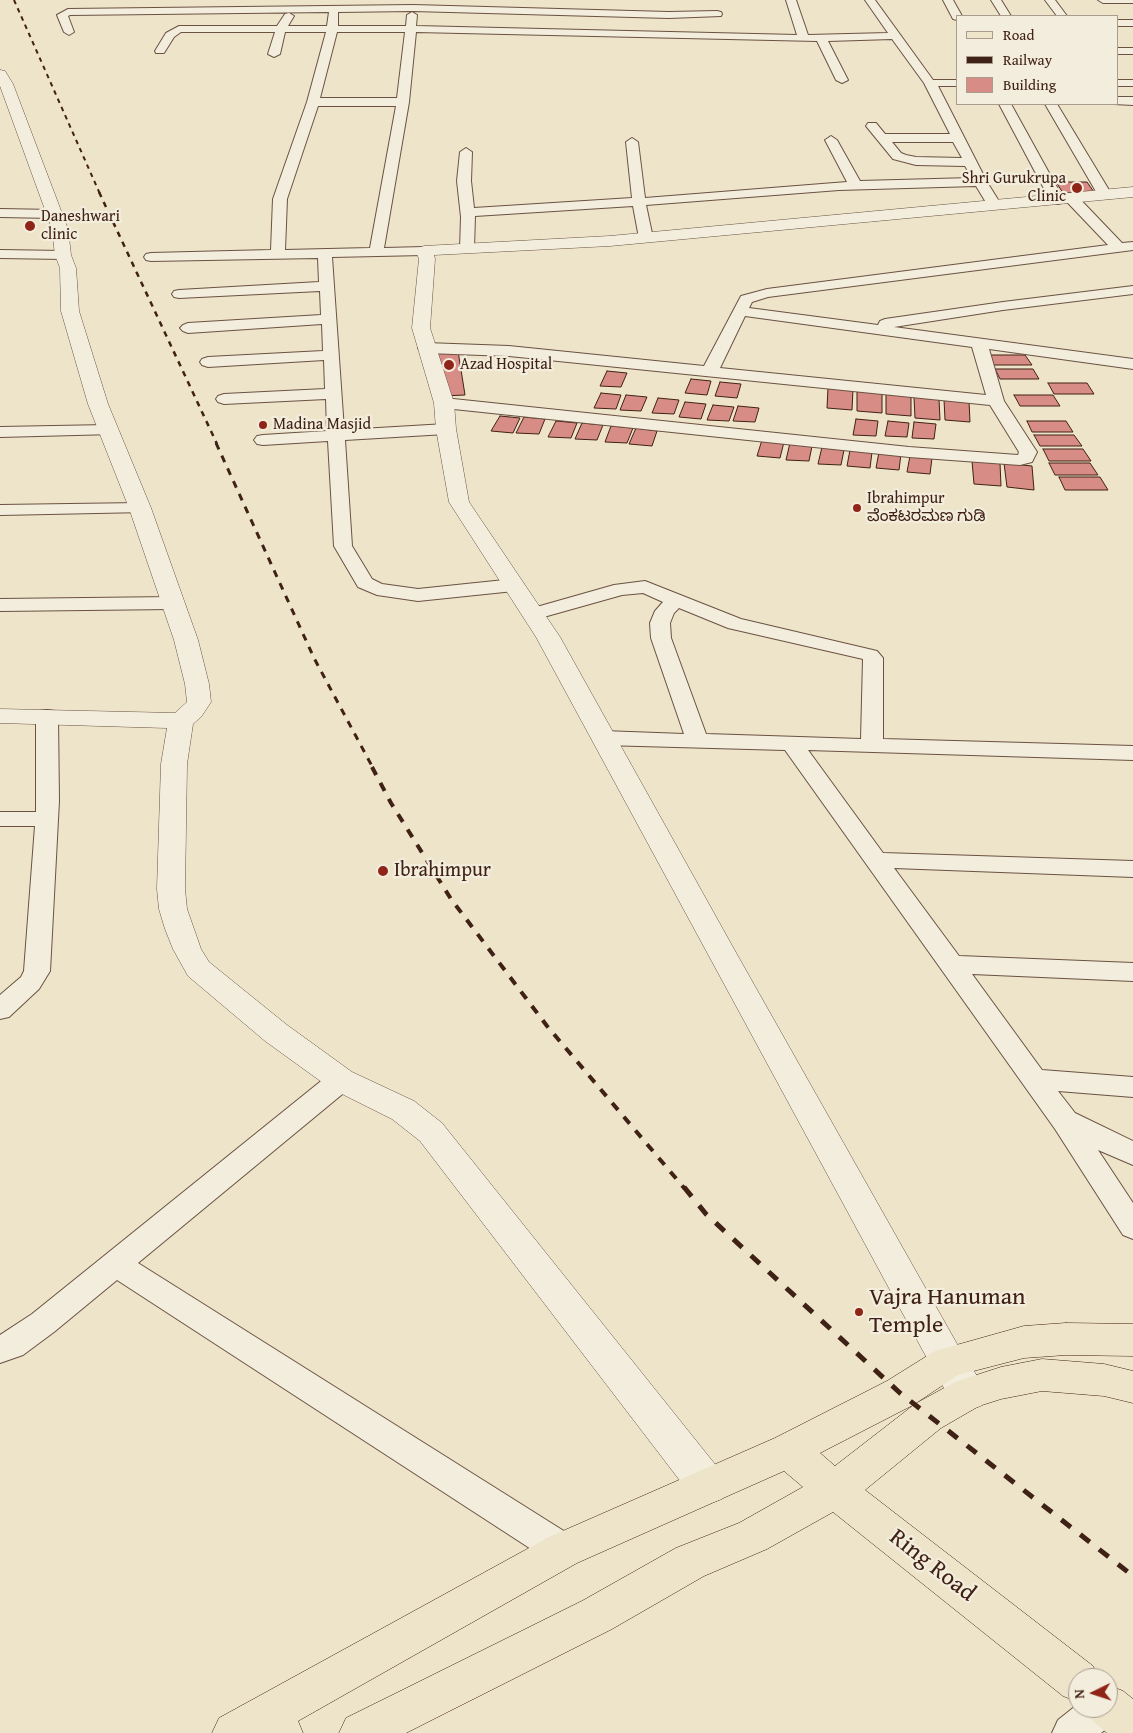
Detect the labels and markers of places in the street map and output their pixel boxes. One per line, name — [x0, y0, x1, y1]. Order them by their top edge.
place label: Shri Gurukrupa Clinic — [962, 169, 1066, 207]
marker: Shri Gurukrupa Clinic — [1070, 181, 1084, 195]
place label: Daneshwari clinic — [41, 207, 120, 245]
marker: Daneshwari clinic — [23, 219, 37, 233]
place label: Azad Hospital — [460, 355, 552, 375]
marker: Azad Hospital — [442, 358, 456, 372]
place label: Madina Masjid — [273, 415, 371, 435]
marker: Madina Masjid — [257, 419, 269, 431]
place label: Ibrahimpur ವೆಂಕಟರಮಣ ಗುಡಿ — [867, 489, 985, 527]
marker: Ibrahimpur ವೆಂಕಟರಮಣ ಗುಡಿ — [851, 502, 863, 514]
place label: Ibrahimpur — [394, 859, 491, 883]
marker: Ibrahimpur — [376, 864, 390, 878]
place label: Vajra Hanuman Temple — [869, 1284, 1026, 1340]
marker: Vajra Hanuman Temple — [853, 1306, 865, 1318]

